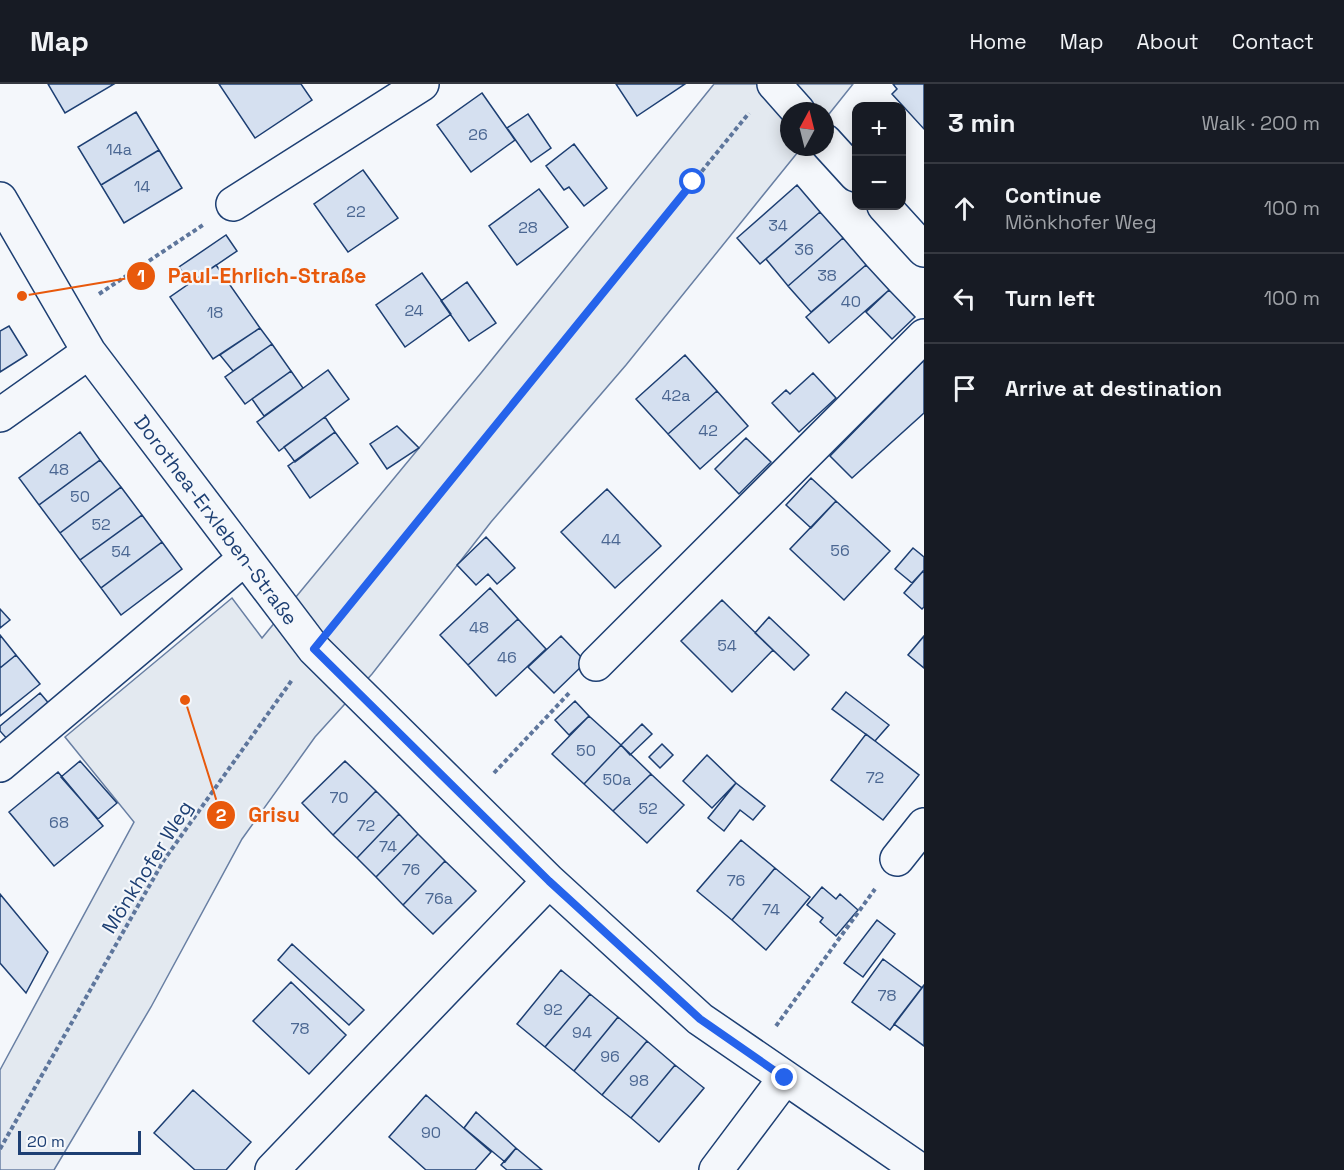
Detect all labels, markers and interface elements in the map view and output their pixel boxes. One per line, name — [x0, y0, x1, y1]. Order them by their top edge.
text: Map — [30, 23, 89, 59]
text: Home — [969, 28, 1027, 55]
text: Map — [1060, 28, 1104, 55]
text: About — [1137, 28, 1199, 55]
text: Contact — [1232, 28, 1314, 55]
north arrow — [780, 102, 834, 156]
map controls — [852, 102, 906, 210]
button: + — [852, 102, 906, 156]
text: 3 min — [948, 106, 1016, 140]
text: Walk · 200 m — [1201, 110, 1320, 136]
house number: 26 — [468, 124, 488, 145]
house number: 14a — [106, 139, 132, 160]
button: − — [852, 156, 906, 210]
route start — [679, 168, 705, 194]
house number: 14 — [134, 176, 150, 197]
text: Continue — [1005, 181, 1101, 209]
icon: ahead — [948, 192, 981, 225]
text: 100 m — [1264, 195, 1320, 221]
house number: 22 — [346, 201, 366, 222]
text: Mönkhofer Weg — [1005, 209, 1157, 235]
house number: 34 — [768, 215, 788, 236]
house number: 28 — [518, 217, 538, 238]
house number: 36 — [794, 239, 814, 260]
callout: Paul-Ehrlich-Straße — [126, 257, 378, 296]
text: Paul-Ehrlich-Straße — [168, 262, 366, 289]
text: 1 — [137, 264, 145, 287]
house number: 38 — [817, 265, 837, 286]
icon: left — [948, 282, 981, 315]
text: Turn left — [1005, 284, 1095, 312]
text: 100 m — [1264, 285, 1320, 311]
house number: 40 — [841, 291, 861, 312]
house number: 24 — [404, 300, 424, 321]
house number: 18 — [207, 302, 223, 323]
icon: arrive — [948, 372, 981, 405]
text: Arrive at destination — [1005, 374, 1222, 402]
house number: 42a — [662, 385, 690, 406]
street label: Dorothea-Erxleben-Straße — [128, 410, 304, 630]
house number: 42 — [698, 420, 718, 441]
house number: 48 — [49, 459, 69, 480]
house number: 50 — [70, 486, 90, 507]
house number: 52 — [91, 514, 111, 535]
house number: 44 — [601, 529, 621, 550]
house number: 56 — [830, 540, 850, 561]
house number: 54 — [111, 541, 131, 562]
house number: 48 — [469, 617, 489, 638]
house number: 54 — [717, 635, 737, 656]
house number: 46 — [497, 647, 517, 668]
house number: 50 — [576, 740, 596, 761]
house number: 72 — [866, 767, 884, 788]
house number: 50a — [602, 769, 632, 790]
house number: 70 — [329, 787, 349, 808]
callout: Grisu — [206, 795, 312, 834]
street label: Mönkhofer Weg — [96, 796, 198, 938]
house number: 52 — [638, 798, 658, 819]
text: Grisu — [248, 801, 300, 828]
text: 2 — [216, 803, 227, 826]
house number: 68 — [49, 812, 69, 833]
house number: 72 — [357, 815, 375, 836]
house number: 74 — [379, 836, 397, 857]
house number: 76 — [402, 859, 420, 880]
house number: 76 — [727, 870, 745, 891]
house number: 76a — [425, 888, 453, 909]
house number: 74 — [762, 899, 780, 920]
house number: 78 — [878, 985, 897, 1006]
house number: 92 — [543, 999, 563, 1020]
house number: 78 — [291, 1018, 310, 1039]
house number: 94 — [572, 1022, 592, 1043]
house number: 96 — [600, 1046, 620, 1067]
route end — [771, 1064, 797, 1090]
house number: 98 — [629, 1070, 649, 1091]
house number: 90 — [421, 1122, 441, 1143]
scale bar — [18, 1128, 141, 1156]
text: 20 m — [27, 1131, 65, 1152]

